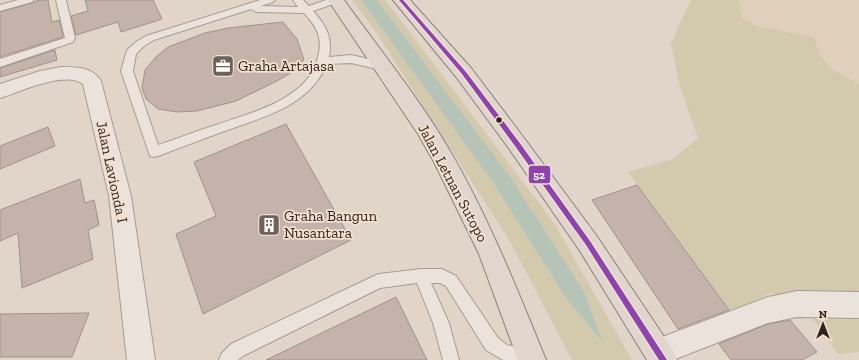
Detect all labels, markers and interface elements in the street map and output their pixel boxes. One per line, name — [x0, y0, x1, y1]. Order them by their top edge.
office icon: Graha Artajasa — [210, 53, 236, 79]
place label: Graha Artajasa — [238, 57, 334, 75]
unlabelled marker — [494, 115, 504, 125]
street label: Jalan Lavionda I — [92, 119, 132, 225]
street label: Jalan Letnan Sutopo — [414, 121, 492, 245]
line badge: 52 — [528, 165, 551, 184]
text: 52 — [533, 169, 545, 182]
place label: Graha Bangun Nusantara — [284, 207, 377, 242]
building icon: Graha Bangun Nusantara — [256, 212, 282, 238]
north arrow — [803, 304, 843, 344]
text: N — [819, 308, 828, 321]

